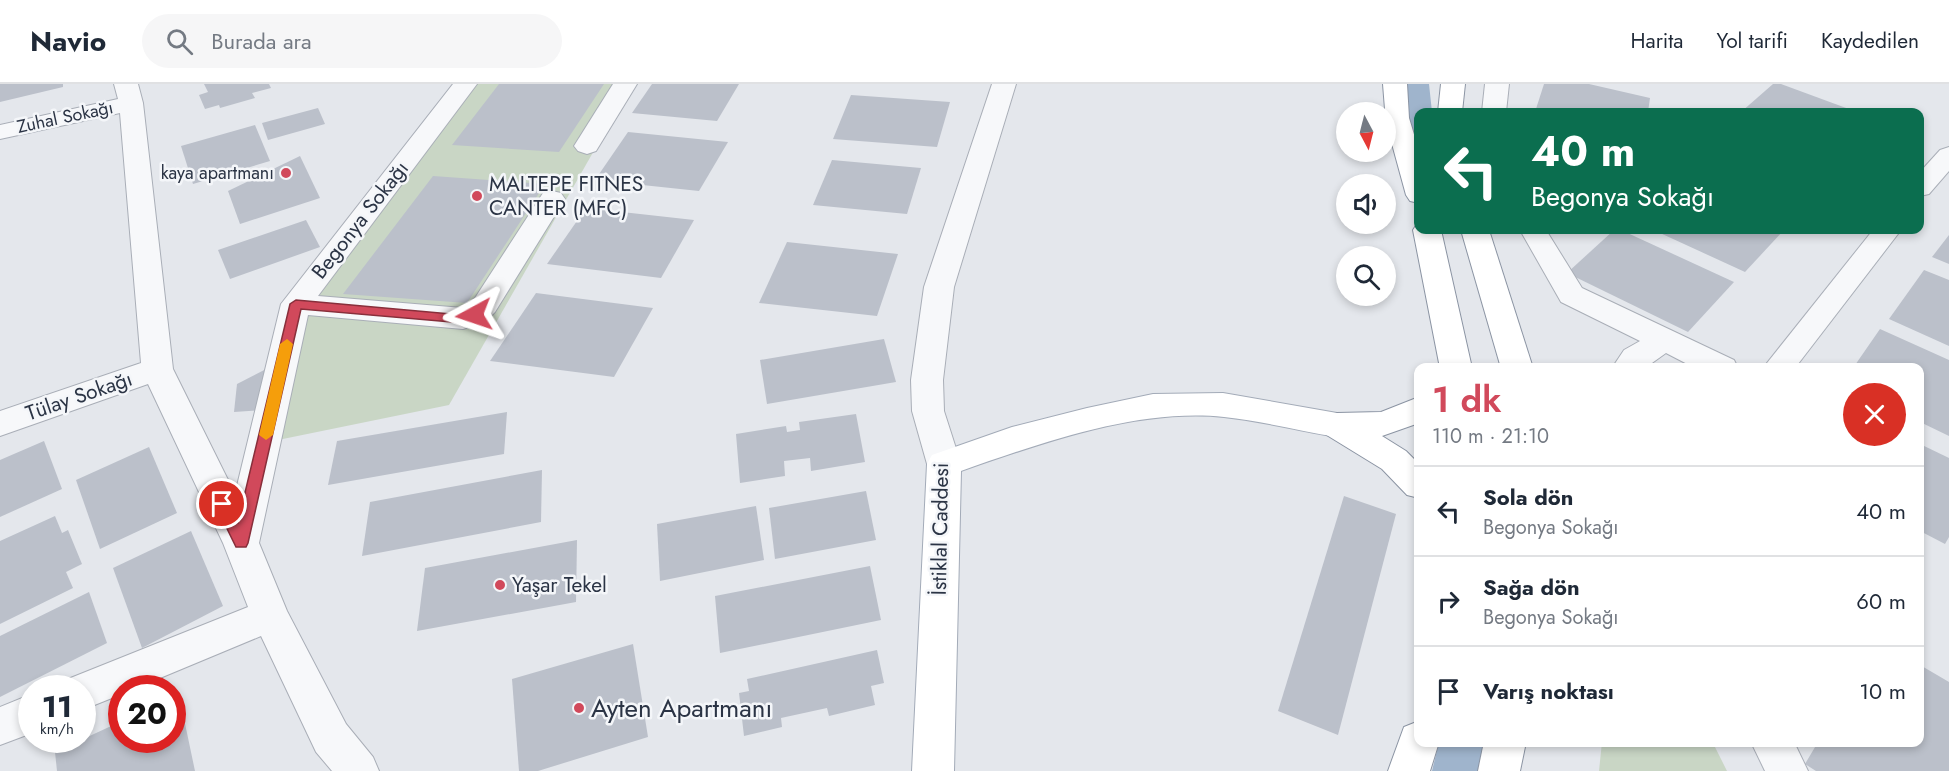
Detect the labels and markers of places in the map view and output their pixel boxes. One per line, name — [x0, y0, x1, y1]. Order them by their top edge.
place label: kaya apartmanı — [161, 160, 274, 186]
marker: kaya apartmanı — [279, 166, 293, 180]
place label: MALTEPE FITNES CANTER (MFC) — [489, 169, 643, 223]
marker: MALTEPE FITNES CANTER (MFC) — [470, 189, 484, 203]
pin — [196, 478, 247, 529]
place label: Yaşar Tekel — [512, 570, 607, 600]
marker: Yaşar Tekel — [493, 578, 507, 592]
place label: Ayten Apartmanı — [591, 689, 772, 727]
marker: Ayten Apartmanı — [572, 701, 586, 715]

